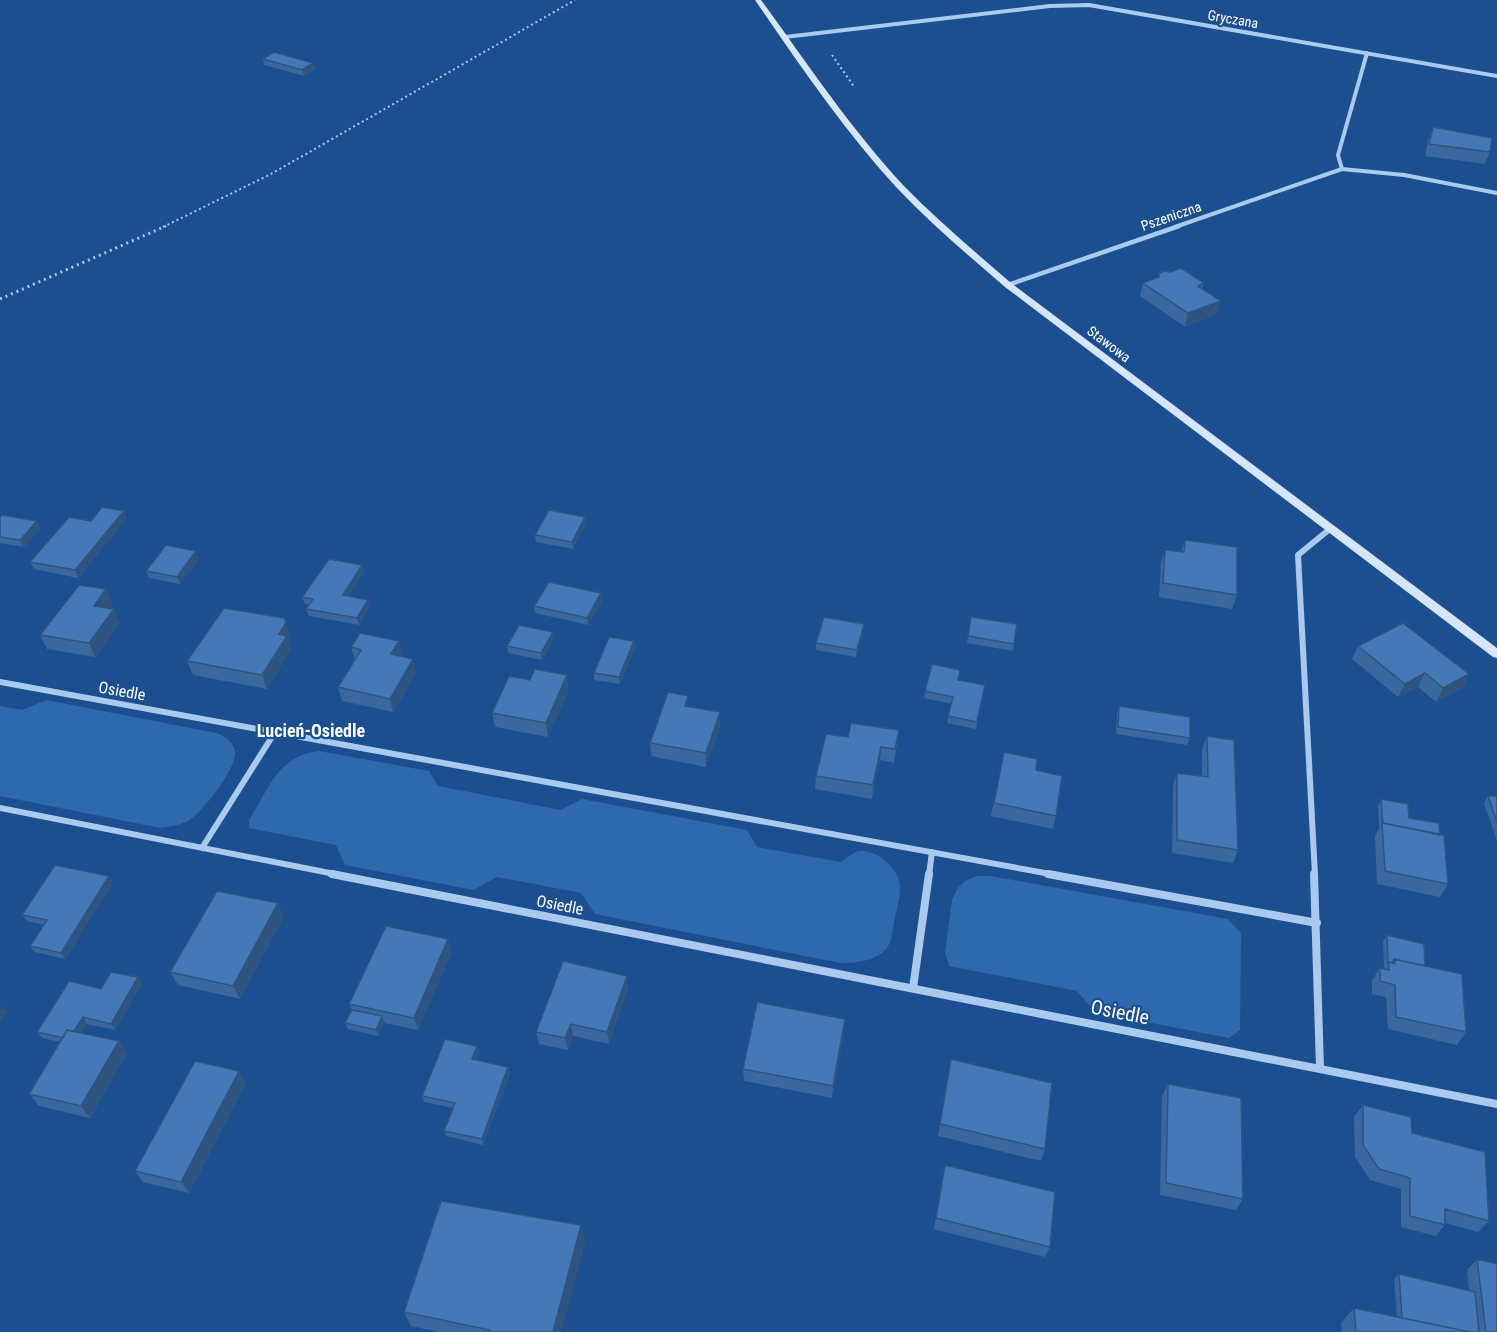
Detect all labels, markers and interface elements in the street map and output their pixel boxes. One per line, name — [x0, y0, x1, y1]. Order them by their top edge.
street label: Gryczana — [1206, 7, 1260, 31]
street label: Pszeniczna — [1139, 198, 1203, 234]
street label: Stawowa — [1084, 323, 1134, 365]
street label: Osiedle — [97, 678, 147, 704]
district label: Lucień-Osiedle — [257, 720, 366, 741]
street label: Osiedle — [535, 891, 585, 919]
street label: Osiedle — [1089, 995, 1151, 1029]

